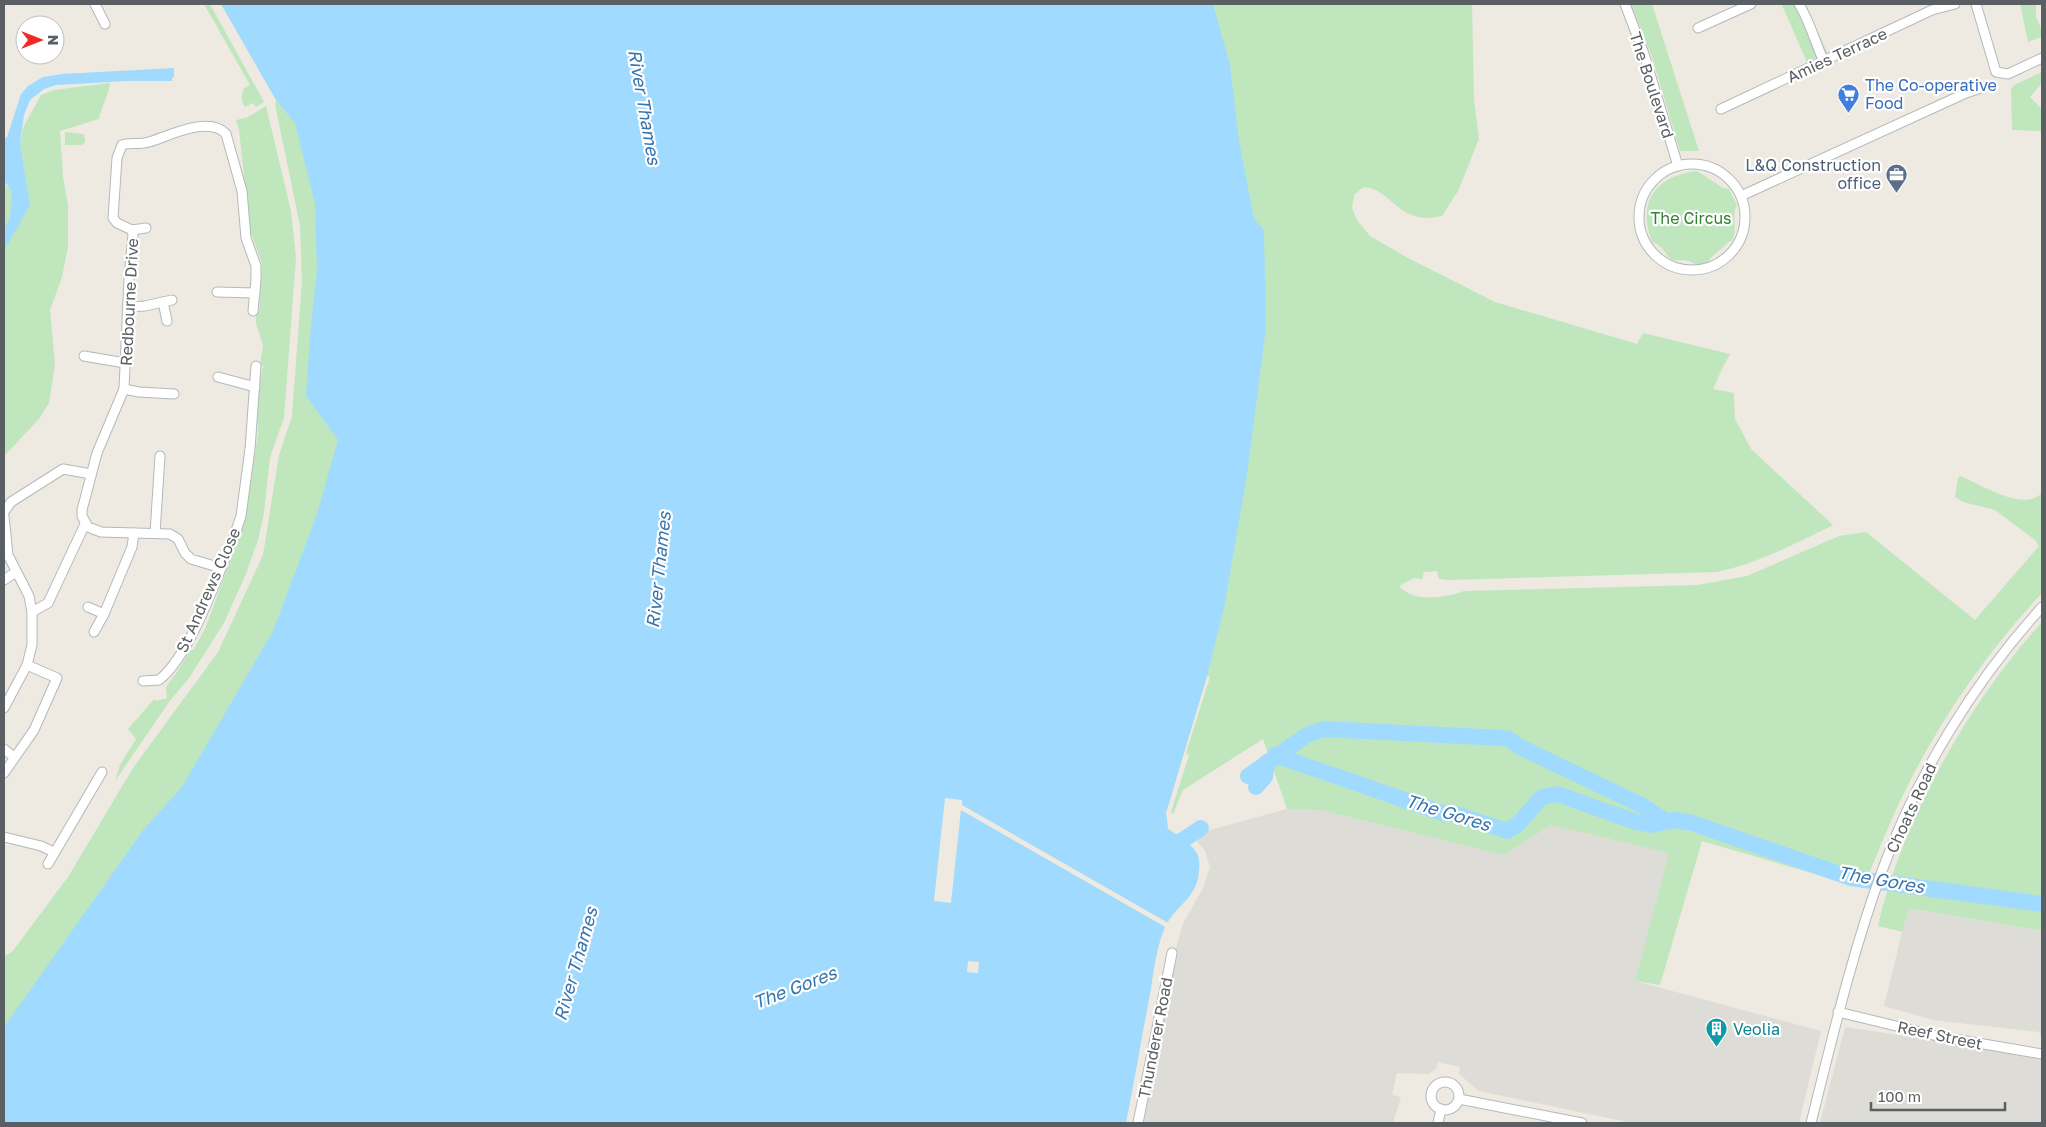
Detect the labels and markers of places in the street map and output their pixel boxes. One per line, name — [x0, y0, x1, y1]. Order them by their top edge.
place label: The Co-operative Food — [1865, 75, 1997, 113]
supermarket icon: The Co-operative Food — [1837, 82, 1861, 113]
place label: L&Q Construction office — [1745, 155, 1881, 193]
office icon: L&Q Construction office — [1885, 162, 1909, 193]
building icon: Veolia — [1705, 1017, 1729, 1048]
place label: Veolia — [1733, 1019, 1780, 1039]

